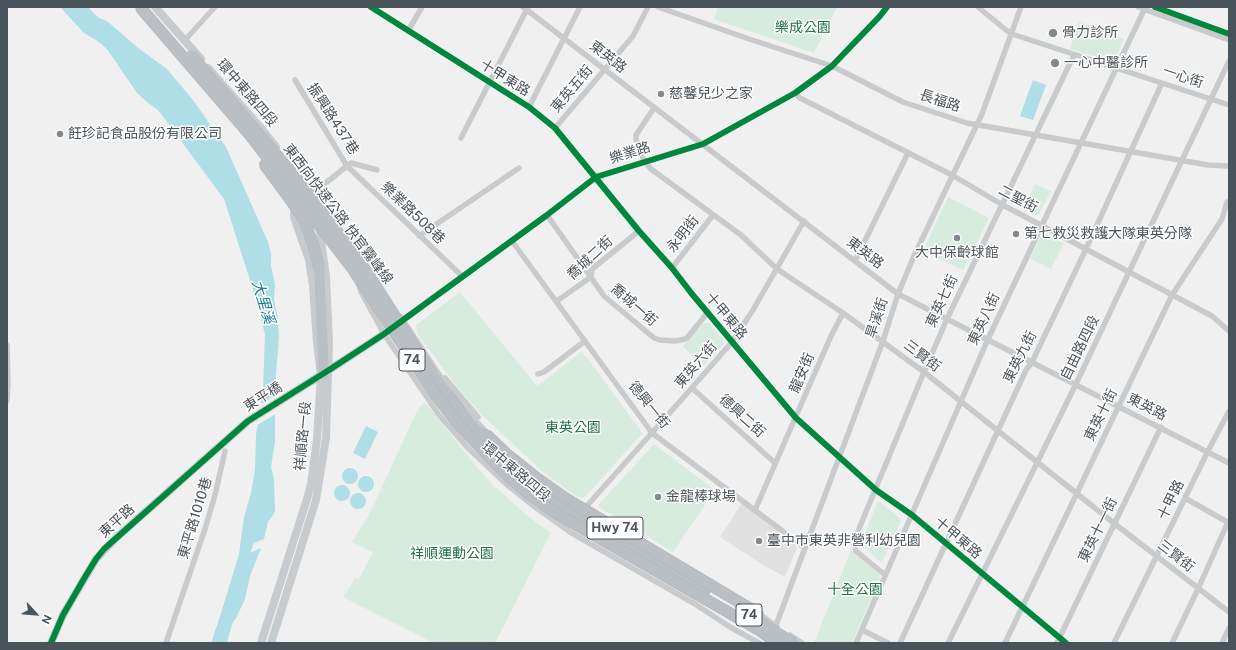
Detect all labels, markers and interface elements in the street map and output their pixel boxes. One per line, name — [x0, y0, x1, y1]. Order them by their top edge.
park label: 樂成公園 — [775, 20, 831, 36]
place label: 骨力診所 — [1062, 25, 1118, 41]
marker: 骨力診所 — [1047, 27, 1059, 39]
street label: 東英路 — [586, 37, 630, 77]
place label: 一心中醫診所 — [1064, 55, 1148, 71]
street label: 環中東路四段 — [213, 56, 281, 130]
street label: 十甲東路 — [477, 56, 533, 100]
marker: 一心中醫診所 — [1049, 57, 1061, 69]
street label: 東英五街 — [548, 62, 596, 116]
street label: 一心街 — [1160, 63, 1206, 91]
street label: 振興路437巷 — [304, 80, 362, 158]
place label: 慈馨兒少之家 — [669, 86, 753, 102]
street label: 長福路 — [917, 87, 963, 115]
marker: 慈馨兒少之家 — [656, 89, 666, 99]
place label: 飪珍記食品股份有限公司 — [68, 126, 222, 142]
marker: 飪珍記食品股份有限公司 — [55, 129, 65, 139]
street label: 樂業路 — [607, 139, 653, 167]
street label: 東西向快速公路 快官霧峰線 — [280, 141, 396, 287]
street label: 樂業路508巷 — [377, 178, 449, 248]
street label: 二聖街 — [996, 182, 1040, 216]
street label: 永明街 — [663, 212, 703, 256]
place label: 第七救災救護大隊東英分隊 — [1024, 226, 1192, 242]
marker: 第七救災救護大隊東英分隊 — [1011, 229, 1021, 239]
street label: 喬城二街 — [564, 233, 616, 283]
marker: 大中保齡球館 — [952, 233, 962, 243]
street label: 東英路 — [843, 234, 887, 272]
place label: 大中保齡球館 — [915, 245, 999, 261]
street label: 東英七街 — [923, 272, 961, 330]
water label: 大里溪 — [248, 278, 278, 326]
street label: 喬城一街 — [607, 280, 661, 330]
street label: 十甲東路 — [702, 289, 750, 343]
street label: 東英八街 — [965, 290, 1003, 348]
street label: 旱溪街 — [863, 295, 891, 341]
street label: 自由路四段 — [1057, 313, 1103, 383]
street label: 東英九街 — [1000, 328, 1040, 386]
street label: 三賢街 — [900, 337, 944, 375]
street label: 東英六街 — [671, 338, 721, 392]
road number: 74 — [399, 349, 425, 371]
street label: 龍安街 — [786, 350, 818, 396]
street label: 德興一街 — [625, 378, 673, 432]
street label: 東平橋 — [241, 379, 285, 415]
street label: 東英十街 — [1081, 386, 1121, 444]
street label: 東英路 — [1124, 390, 1170, 424]
street label: 德興二街 — [716, 391, 768, 441]
street label: 祥順路一段 — [292, 400, 314, 472]
park label: 東英公園 — [545, 420, 601, 436]
street label: 環中東路四段 — [478, 439, 554, 505]
street label: 東平路1010巷 — [175, 475, 215, 561]
street label: 十甲路 — [1154, 477, 1188, 523]
place label: 金龍棒球場 — [666, 489, 736, 505]
marker: 金龍棒球場 — [653, 492, 663, 502]
street label: 東英十一街 — [1075, 495, 1121, 565]
street label: 東平路 — [96, 501, 138, 541]
street label: 十甲東路 — [931, 514, 985, 562]
road number: Hwy 74 — [587, 517, 643, 539]
place label: 臺中市東英非營利幼兒園 — [767, 533, 921, 549]
marker: 臺中市東英非營利幼兒園 — [754, 536, 764, 546]
street label: 三賢街 — [1154, 536, 1198, 576]
park label: 祥順運動公園 — [410, 546, 494, 562]
park label: 十全公園 — [827, 582, 883, 598]
north arrow — [16, 594, 56, 634]
road number: 74 — [736, 604, 762, 626]
text: N — [40, 613, 54, 626]

